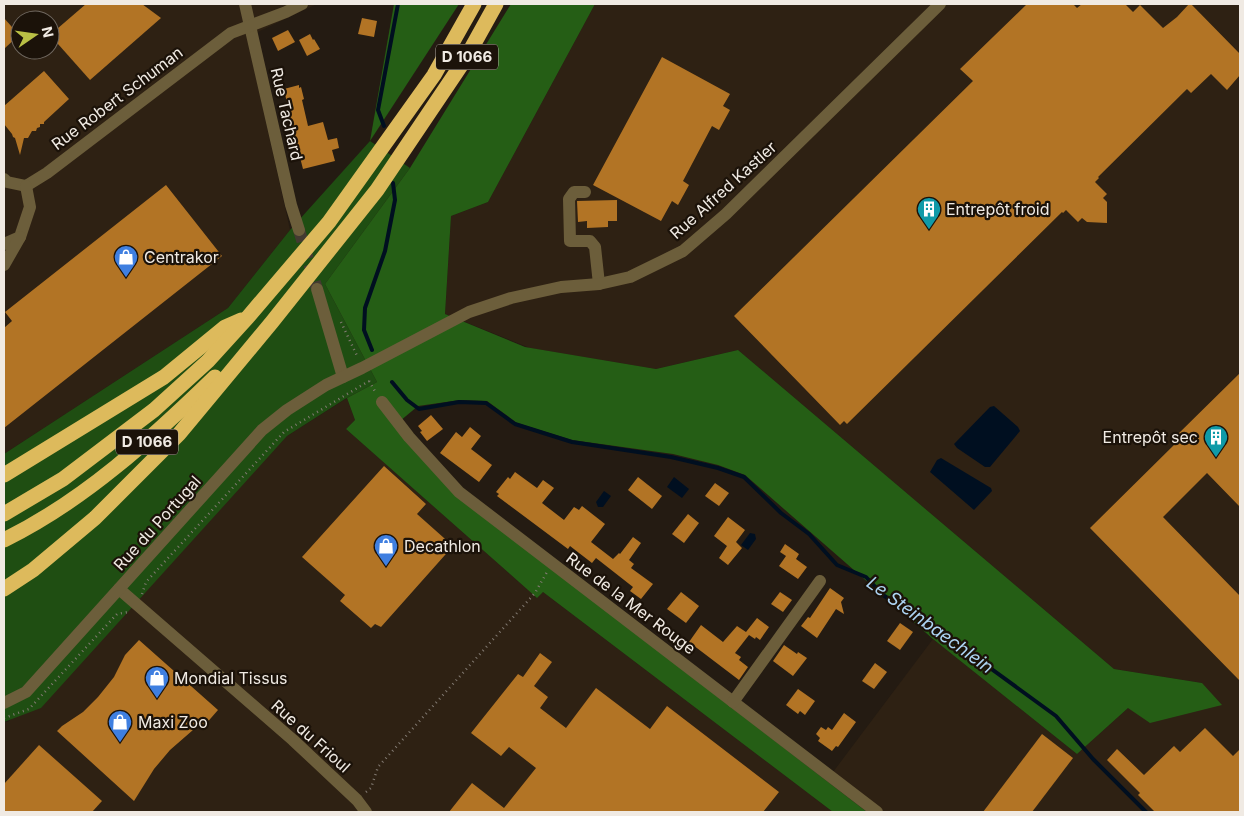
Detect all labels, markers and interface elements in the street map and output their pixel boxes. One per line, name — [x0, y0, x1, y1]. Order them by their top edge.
north arrow — [10, 10, 60, 60]
text: N — [39, 25, 58, 39]
street label: Rue Robert Schuman — [47, 42, 187, 154]
road number: D 1066 — [436, 44, 498, 70]
street label: Rue Tachard — [267, 66, 307, 162]
street label: Rue Alfred Kastler — [666, 137, 780, 243]
building icon: Entrepôt froid — [916, 196, 942, 230]
place label: Entrepôt froid — [946, 199, 1049, 219]
shop icon: Centrakor — [113, 244, 139, 278]
place label: Centrakor — [144, 247, 219, 267]
building icon: Entrepôt sec — [1203, 424, 1229, 458]
place label: Entrepôt sec — [1103, 427, 1198, 447]
road number: D 1066 — [116, 430, 178, 454]
street label: Rue du Portugal — [109, 471, 205, 575]
shop icon: Decathlon — [373, 533, 399, 567]
place label: Decathlon — [404, 536, 481, 556]
street label: Rue de la Mer Rouge — [562, 548, 700, 658]
water label: Le Steinbaechlein — [863, 572, 998, 678]
shop icon: Mondial Tissus — [144, 665, 170, 699]
place label: Mondial Tissus — [174, 668, 288, 688]
street label: Rue du Frioul — [267, 695, 355, 777]
shop icon: Maxi Zoo — [107, 709, 133, 743]
place label: Maxi Zoo — [138, 712, 208, 732]

